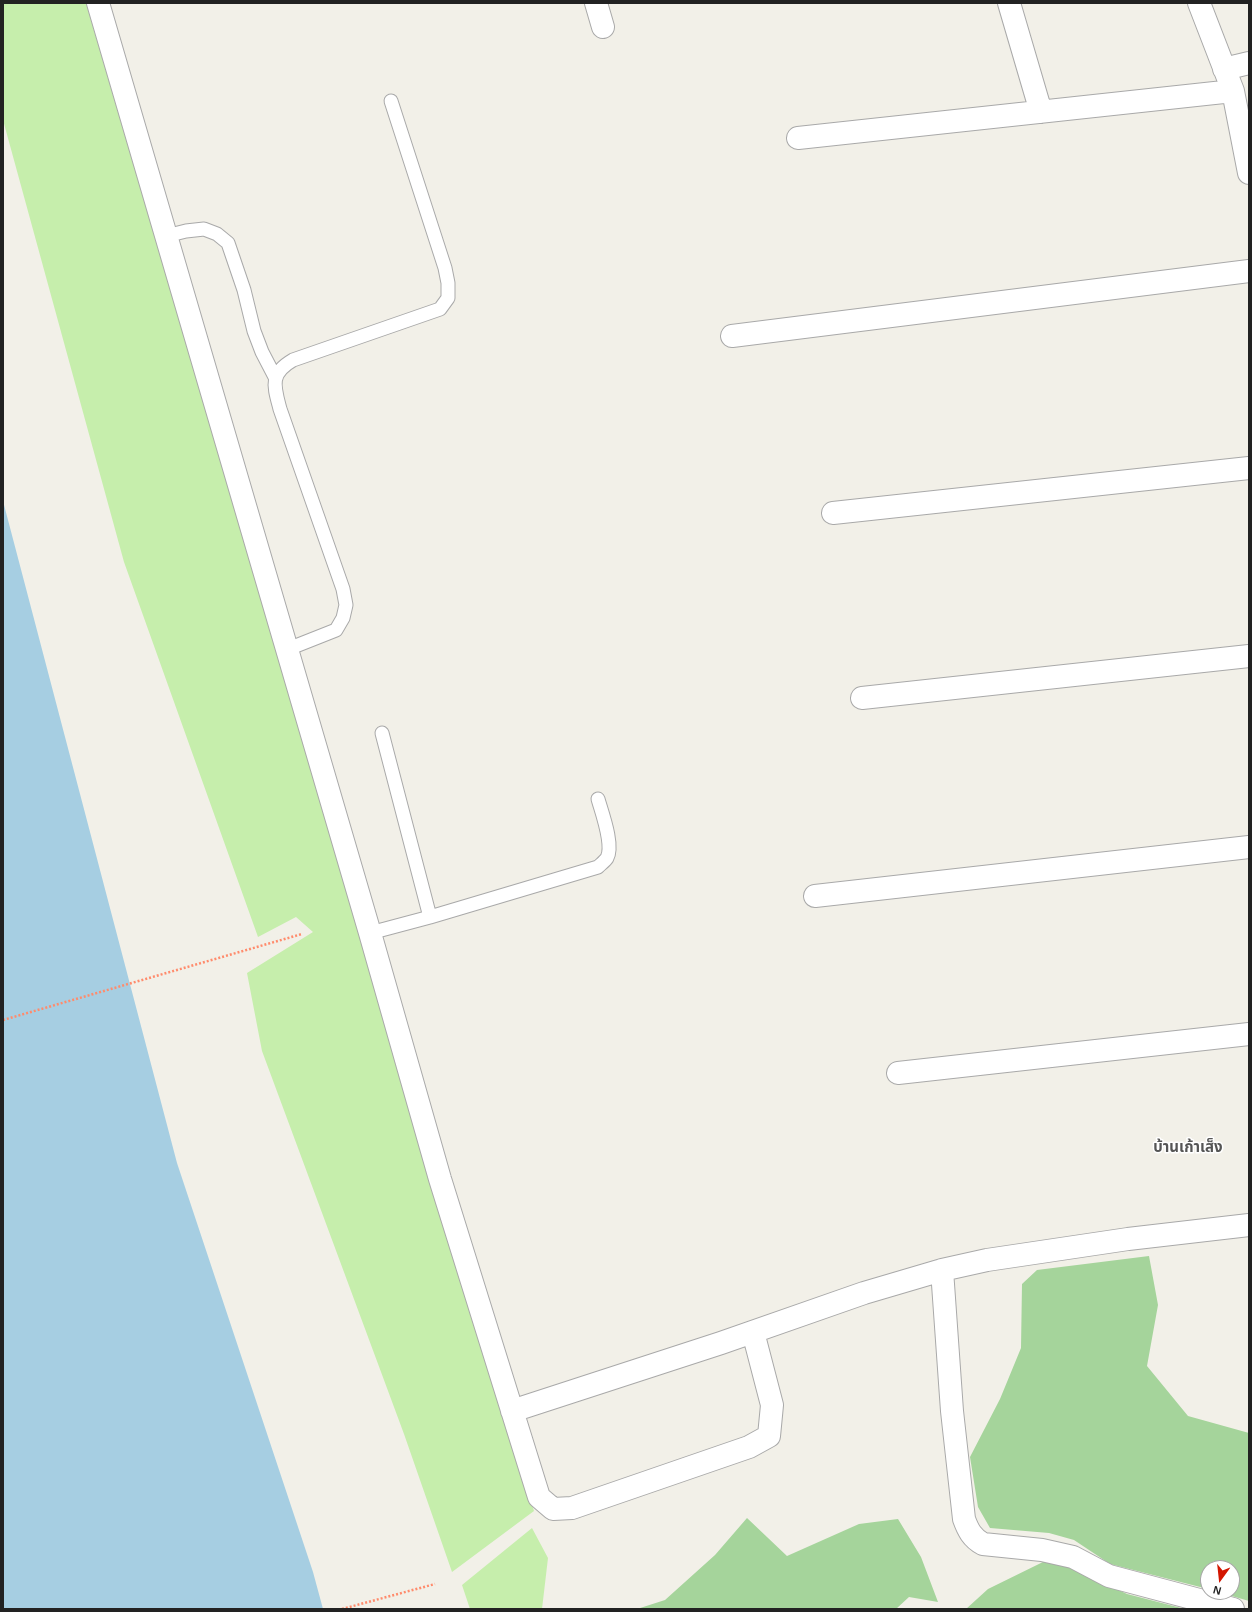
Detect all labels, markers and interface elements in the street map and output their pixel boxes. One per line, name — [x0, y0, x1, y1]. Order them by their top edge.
district label: บ้านเก้าเส็ง — [1153, 1139, 1223, 1157]
north arrow — [1200, 1560, 1240, 1600]
text: N — [1212, 1584, 1223, 1597]

